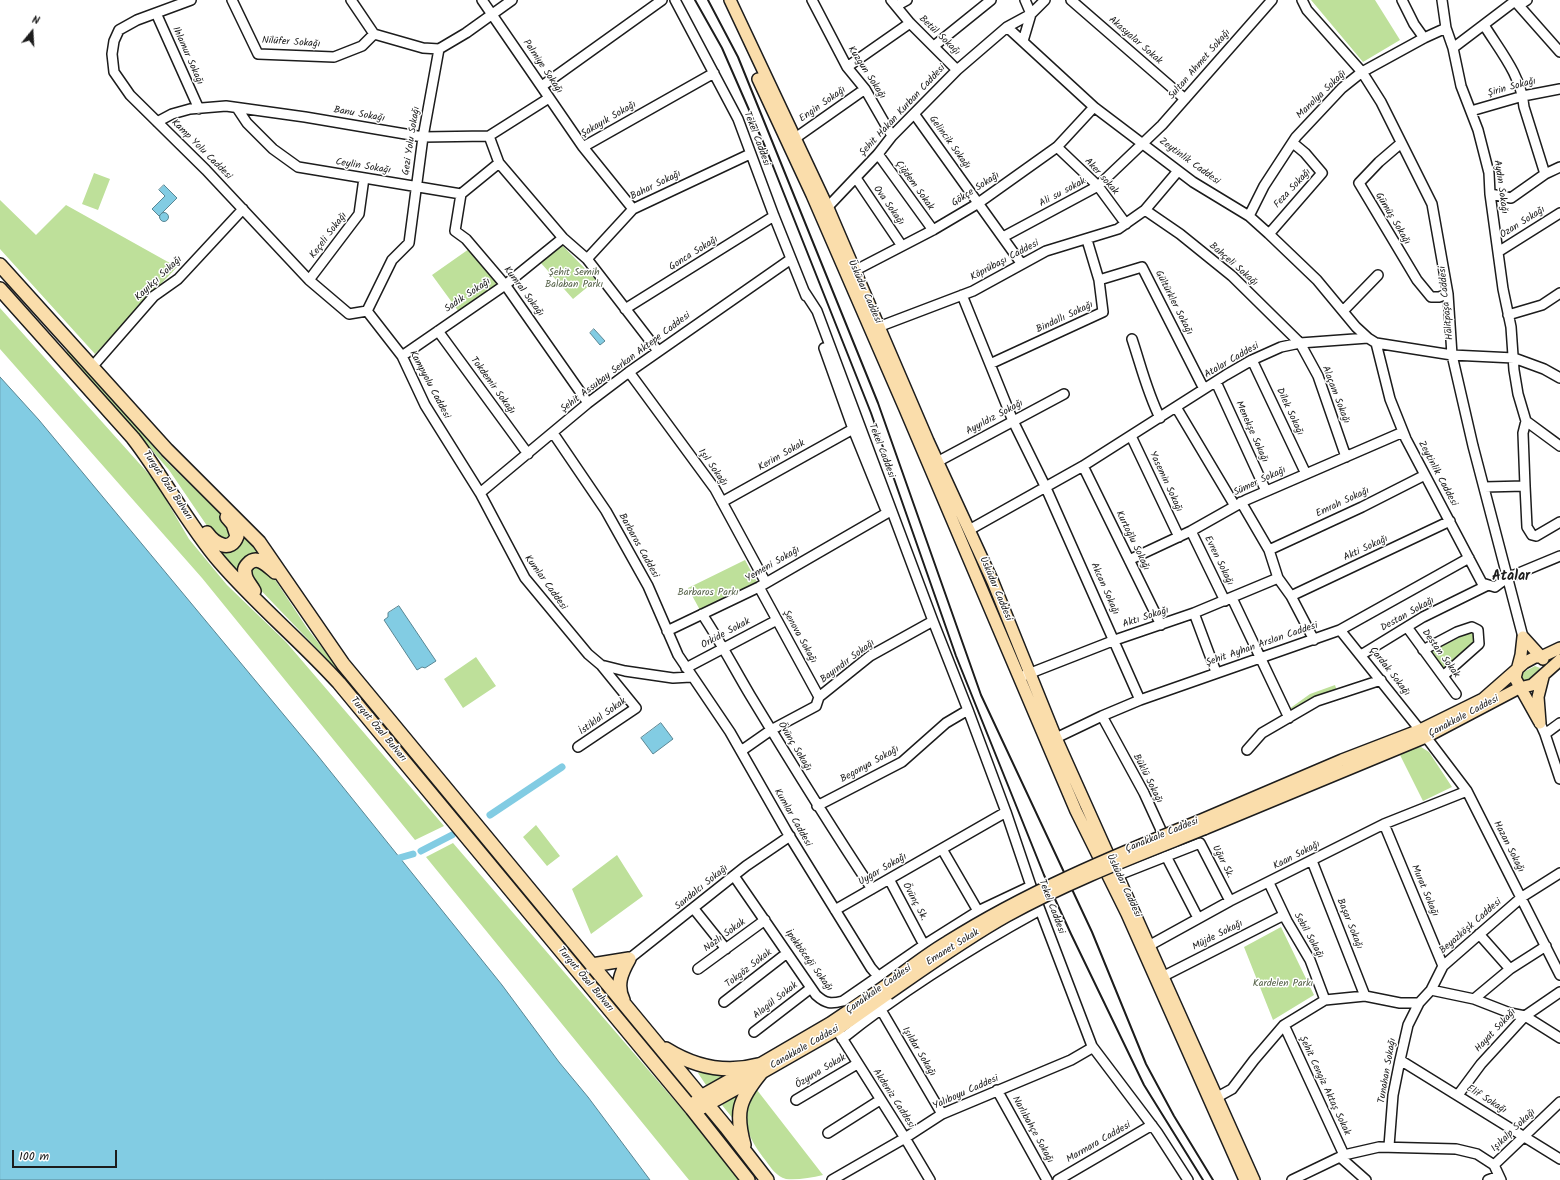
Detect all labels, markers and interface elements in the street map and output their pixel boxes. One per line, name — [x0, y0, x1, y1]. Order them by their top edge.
text: N — [30, 11, 42, 30]
north arrow — [12, 12, 52, 52]
street label: Betül Sokağı — [916, 13, 962, 59]
street label: Akasyalar Sokak — [1106, 14, 1164, 68]
street label: Ihlamur Sokağı — [169, 25, 205, 87]
street label: Sultan Ahmet Sokağı — [1166, 28, 1234, 102]
street label: Nilüfer Sokağı — [261, 35, 321, 51]
street label: Palmiye Sokağı — [520, 38, 564, 96]
street label: Kuzgun Sokağı — [844, 44, 888, 102]
street label: Şehit Hakan Kurban Caddesi — [857, 63, 949, 159]
street label: Manolya Sokağı — [1295, 68, 1349, 122]
street label: Şirin Sokağı — [1487, 76, 1537, 100]
street label: Engin Sokağı — [797, 85, 849, 125]
street label: Şakayık Sokağı — [579, 99, 639, 141]
street label: Banu Sokağı — [332, 105, 386, 125]
street label: Gezi Yolu Sokağı — [401, 106, 423, 176]
street label: Tekel Caddesi — [740, 110, 772, 168]
street label: Gelincik Sokağı — [926, 114, 972, 172]
street label: Kamp Yolu Caddesi — [168, 117, 234, 183]
street label: Zeytinlik Caddesi — [1156, 136, 1222, 188]
street label: Aker sokak — [1081, 156, 1121, 198]
street label: Ceylin Sokağı — [334, 157, 392, 177]
street label: Çiğdem Sokak — [892, 159, 936, 213]
street label: Aydın Sokağı — [1490, 159, 1510, 215]
street label: Feza Sokağı — [1272, 167, 1314, 211]
street label: Bahar Sokağı — [629, 169, 683, 203]
street label: Gökçe Sokağı — [950, 170, 1002, 210]
street label: Ali su sokak — [1038, 176, 1088, 210]
street label: Ova Sokağı — [870, 184, 906, 228]
street label: Gümüş Sokağı — [1372, 191, 1412, 247]
street label: Ozan Sokağı — [1498, 204, 1548, 242]
street label: Keçeli Sokağı — [308, 211, 350, 261]
street label: Gonca Sokağı — [667, 234, 721, 274]
street label: Köprübaşı Caddesi — [969, 238, 1041, 284]
street label: Bahçeli Sokağı — [1206, 241, 1260, 289]
street label: Kayıkçı Sokağı — [133, 254, 185, 304]
street label: Üsküdar Caddesi — [845, 258, 883, 326]
street label: Kumral Sokağı — [500, 265, 546, 319]
street label: Halitpaşa Caddesi — [1437, 265, 1457, 341]
park label: Şehit Semih Balaban Parkı — [545, 267, 603, 290]
street label: Gültürkler Sokağı — [1152, 269, 1194, 337]
street label: Sadık Sokağı — [443, 276, 493, 316]
street label: Bindallı Sokağı — [1034, 300, 1096, 336]
street label: Şehit Assubay Serkan Aktepe Caddesi — [559, 310, 693, 416]
street label: Atalar Caddesi — [1203, 341, 1261, 381]
street label: Kampyolu Caddesi — [406, 349, 452, 421]
street label: Tokdemir Sokağı — [467, 355, 517, 417]
street label: Alaçam Sokağı — [1318, 364, 1352, 426]
street label: Dilek Sokağı — [1273, 386, 1305, 438]
street label: Ayyıldız Sokağı — [964, 398, 1026, 438]
street label: Menekşe Sokağı — [1232, 399, 1270, 465]
street label: Tekel Caddesi — [865, 422, 897, 480]
street label: Kerim Sokak — [756, 438, 808, 474]
street label: Zeytinlik Caddesi — [1415, 439, 1459, 509]
street label: Işıl Sokağı — [695, 447, 729, 489]
street label: Turgut Özal Bulvarı — [139, 449, 195, 523]
street label: Yasemin Sokağı — [1146, 450, 1184, 514]
street label: Sümer Sokağı — [1232, 465, 1288, 499]
street label: Emrah Sokağı — [1314, 485, 1372, 521]
street label: Kurtoğlu Sokağı — [1112, 509, 1152, 573]
street label: Barbaros Caddesi — [615, 512, 661, 580]
street label: Evren Sokağı — [1201, 534, 1235, 588]
street label: Akti Sokağı — [1342, 534, 1390, 564]
street label: Yemeni Sokağı — [744, 545, 802, 585]
street label: Kumlar Caddesi — [521, 553, 569, 613]
street label: Üsküdar Caddesi — [976, 555, 1014, 623]
street label: Akcan Sokağı — [1087, 561, 1121, 617]
district label: Atalar — [1492, 570, 1530, 586]
park label: Barbaros Parkı — [677, 587, 739, 599]
street label: Destan Sokağı — [1379, 595, 1437, 635]
street label: Aktı Sokağı — [1121, 605, 1171, 631]
street label: Şenova Sokağı — [779, 608, 819, 666]
street label: Orkide Sokak — [699, 616, 753, 652]
street label: Şehit Ayhan Arslan Caddesi — [1204, 620, 1320, 670]
street label: Destan Sokak — [1418, 627, 1462, 681]
street label: Bayındır Sokağı — [818, 638, 878, 686]
street label: Çardak Sokağı — [1366, 645, 1412, 699]
street label: Çanakkale Caddesi — [1427, 693, 1501, 741]
street label: Turgut Özal Bulvarı — [347, 695, 409, 765]
street label: İstiklal Sokak — [577, 696, 629, 738]
street label: Övünç Sokağı — [775, 720, 813, 774]
street label: Begonya Sokağı — [838, 744, 902, 786]
street label: Büklü Sokağı — [1129, 752, 1165, 806]
street label: Kumlar Caddesi — [771, 787, 813, 849]
street label: Çanakkale Caddesi — [1124, 816, 1200, 856]
street label: Hazan Sokağı — [1490, 819, 1526, 875]
street label: Kaan Sokağı — [1271, 839, 1323, 873]
street label: Uğur Sk. — [1209, 844, 1235, 880]
street label: Uygar Sokağı — [857, 851, 909, 889]
street label: Üsküdar Caddesi — [1103, 852, 1143, 920]
street label: Sandalcı Sokağı — [673, 863, 731, 913]
street label: Murat Sokağı — [1408, 863, 1440, 919]
street label: Tekel Caddesi — [1035, 878, 1067, 936]
street label: Övünç Sk. — [899, 881, 929, 923]
street label: Başar Sokağı — [1333, 897, 1365, 951]
street label: Beyazköşk Caddesi — [1437, 897, 1505, 957]
street label: Sebil Sokağı — [1291, 911, 1325, 961]
street label: Nazlı Sokak — [702, 917, 748, 955]
street label: Müjde Sokağı — [1191, 918, 1245, 954]
street label: Emanet Sokak — [924, 927, 982, 969]
street label: İpekböceği Sokağı — [782, 928, 834, 994]
street label: Turgut Özal Bulvarı — [554, 945, 616, 1015]
street label: Tokgöz Sokak — [723, 947, 775, 991]
street label: Çanakkale Caddesi — [844, 963, 914, 1017]
park label: Kardelen Parkı — [1253, 978, 1313, 990]
street label: Alagül Sokak — [751, 980, 801, 1022]
street label: Hayat Sokağı — [1473, 1007, 1519, 1055]
street label: Canakkale Caddesi — [768, 1023, 842, 1073]
street label: Işıldar Sokağı — [898, 1025, 938, 1079]
street label: Şehit Cengiz Aktaş Sokak — [1296, 1034, 1352, 1138]
street label: Tunahan Sokağı — [1376, 1037, 1400, 1105]
street label: Özyuva Sokak — [794, 1052, 848, 1092]
street label: Akdeniz Caddesi — [869, 1067, 917, 1131]
street label: Yalıboyu Caddesi — [931, 1073, 1001, 1113]
street label: Elif Sokağı — [1464, 1083, 1508, 1117]
street label: Narlıbahçe Sokağı — [1009, 1094, 1055, 1166]
street label: Işıkalp Sokağı — [1489, 1107, 1539, 1155]
street label: Marmara Caddesi — [1065, 1120, 1133, 1166]
scale bar — [14, 1142, 119, 1168]
text: 100 m — [19, 1147, 49, 1166]

